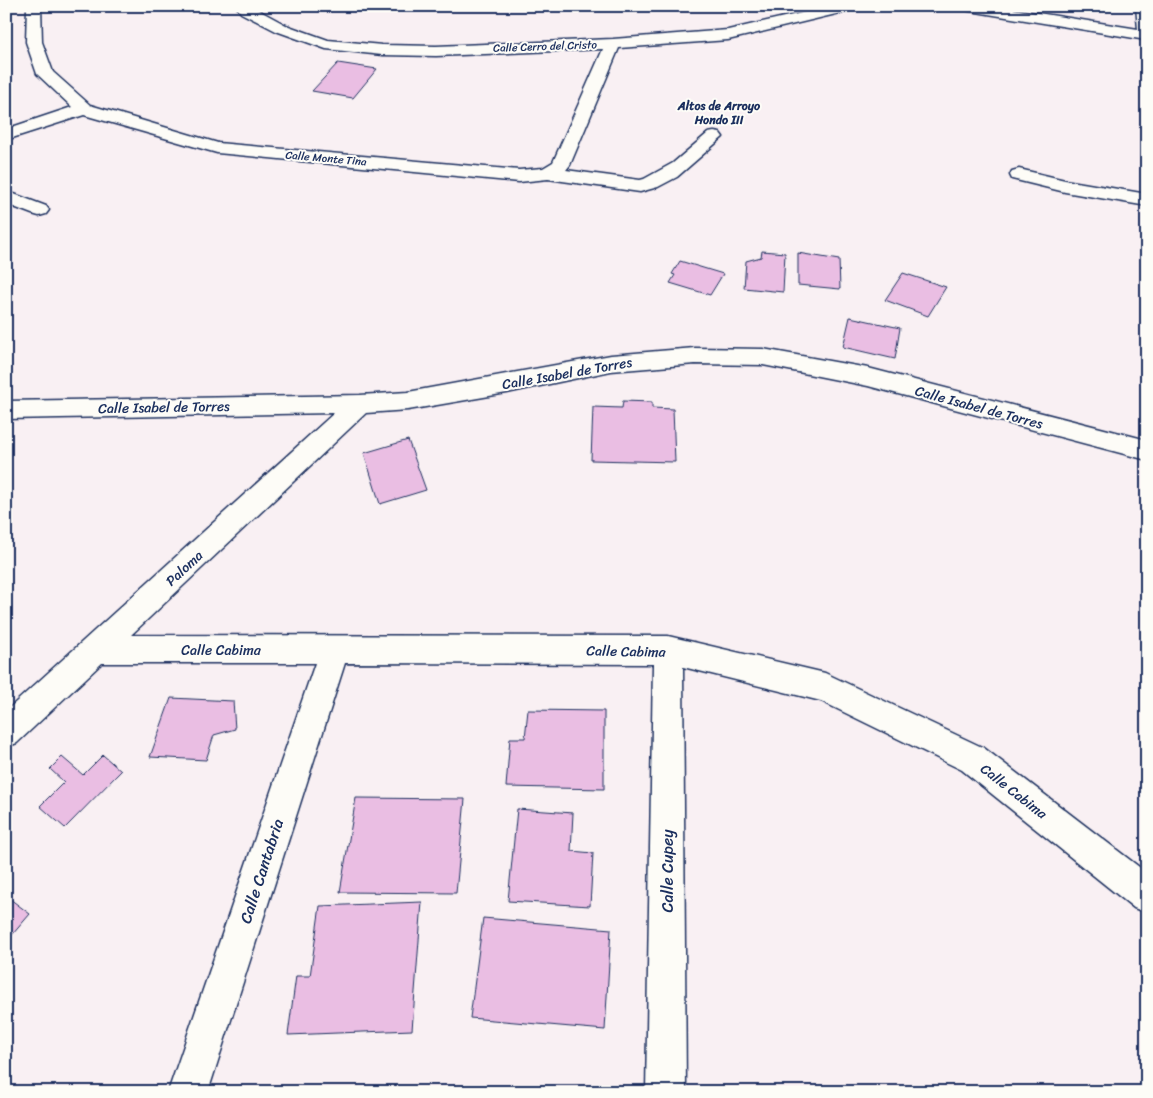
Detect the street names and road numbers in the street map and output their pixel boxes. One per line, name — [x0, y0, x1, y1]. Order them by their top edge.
street label: Calle Cerro del Cristo — [493, 35, 598, 58]
street label: Calle Monte Tina — [285, 145, 368, 172]
street label: Calle Isabel de Torres — [500, 350, 634, 397]
street label: Calle Isabel de Torres — [912, 378, 1046, 437]
street label: Calle Isabel de Torres — [98, 394, 230, 421]
street label: Paloma — [160, 544, 209, 593]
street label: Calle Cabima — [181, 638, 262, 663]
street label: Calle Cabima — [586, 638, 667, 665]
street label: Calle Cabima — [975, 757, 1053, 826]
street label: Calle Cantabria — [231, 815, 292, 927]
street label: Calle Cupey — [653, 829, 682, 913]

